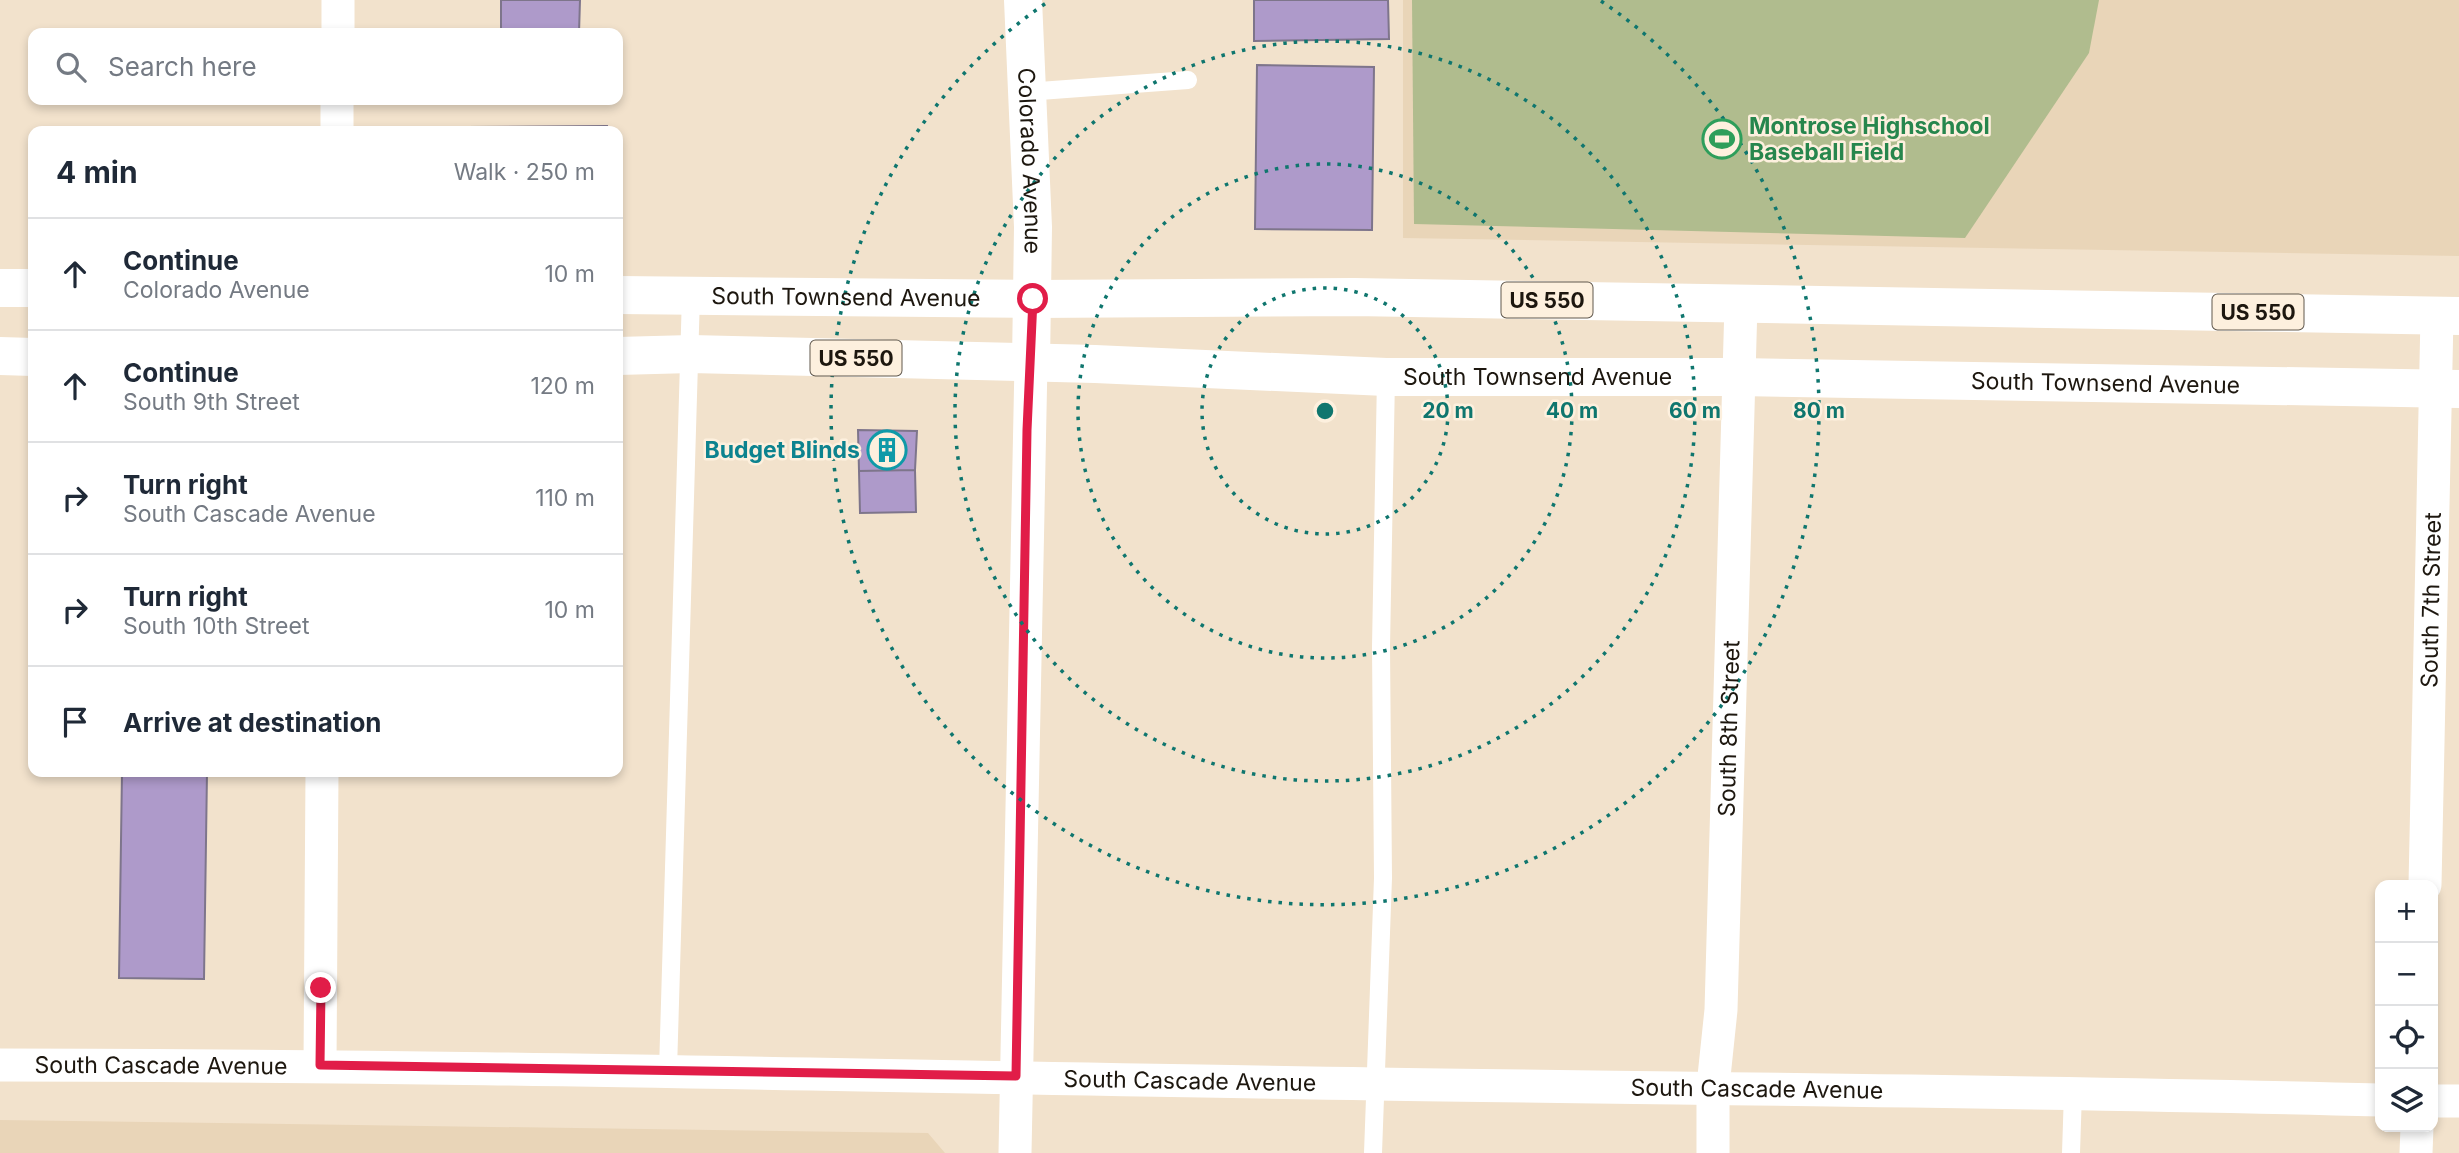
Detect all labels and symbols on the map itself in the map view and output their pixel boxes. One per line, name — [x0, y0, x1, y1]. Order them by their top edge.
street label: Colorado Avenue — [1012, 67, 1047, 254]
place label: Montrose Highschool Baseball Field — [1749, 112, 1990, 166]
sports icon: Montrose Highschool Baseball Field — [1701, 118, 1743, 160]
street label: South Townsend Avenue — [711, 282, 981, 312]
road number: US 550 — [1502, 282, 1592, 318]
route start — [1017, 283, 1048, 314]
road number: US 550 — [2212, 294, 2304, 330]
road number: US 550 — [810, 340, 902, 376]
street label: South Townsend Avenue — [1403, 363, 1672, 391]
street label: South Townsend Avenue — [1971, 367, 2240, 399]
text: 20 m — [1422, 398, 1474, 423]
text: 40 m — [1546, 398, 1598, 423]
text: 60 m — [1669, 398, 1721, 423]
text: 80 m — [1793, 398, 1845, 423]
centre of rings — [1313, 399, 1337, 423]
building icon: Budget Blinds — [866, 429, 908, 471]
place label: Budget Blinds — [704, 436, 860, 464]
street label: South 7th Street — [2415, 512, 2447, 688]
street label: South 8th Street — [1712, 639, 1745, 817]
route end — [305, 972, 336, 1003]
street label: South Cascade Avenue — [35, 1051, 288, 1080]
street label: South Cascade Avenue — [1063, 1065, 1316, 1097]
street label: South Cascade Avenue — [1630, 1073, 1883, 1105]

